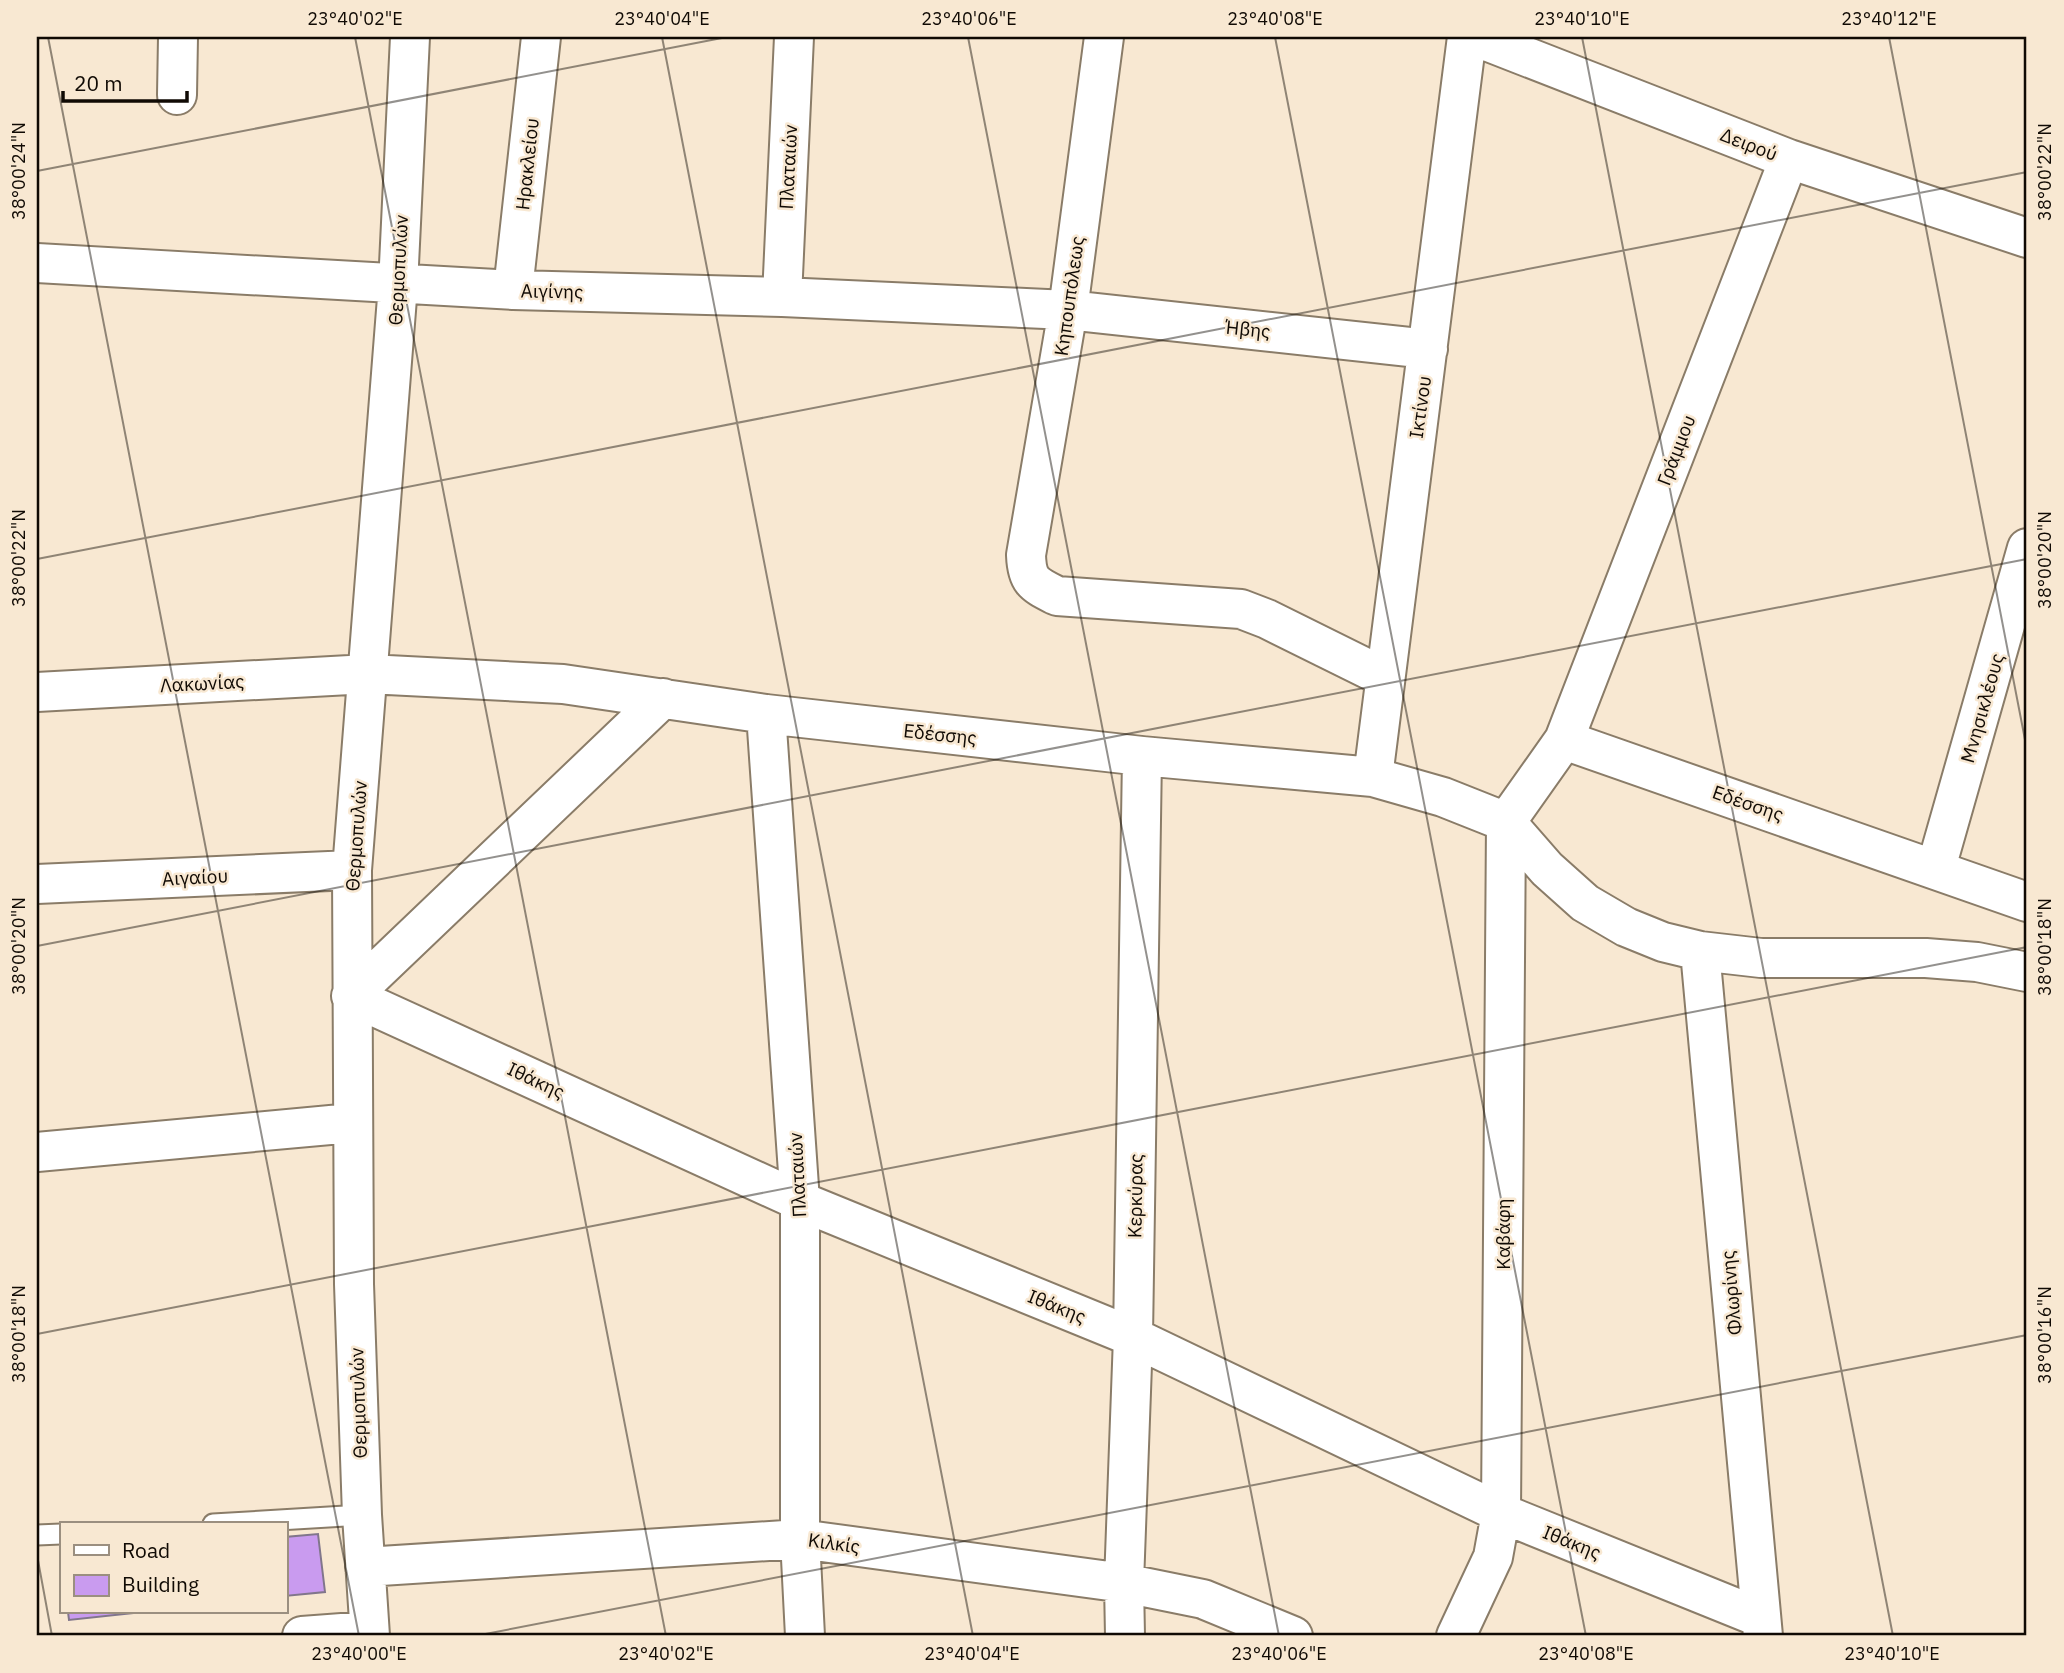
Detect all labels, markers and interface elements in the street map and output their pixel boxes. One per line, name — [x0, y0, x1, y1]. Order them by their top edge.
text: 23°40'02"E — [307, 7, 403, 30]
text: 23°40'04"E — [614, 7, 710, 30]
text: 23°40'06"E — [921, 7, 1017, 30]
text: 23°40'08"E — [1227, 7, 1323, 30]
text: 23°40'10"E — [1534, 7, 1630, 30]
text: 23°40'12"E — [1841, 7, 1937, 30]
scale bar — [63, 60, 187, 104]
text: 20 m — [74, 69, 123, 97]
street label: Ηρακλείου — [510, 117, 544, 211]
text: 38°00'24"N — [7, 122, 30, 220]
street label: Δειρού — [1717, 122, 1781, 166]
text: 38°00'22"N — [2033, 123, 2056, 221]
street label: Πλαταιών — [774, 124, 802, 210]
street label: Θερμοπυλών — [383, 214, 413, 326]
street label: Κηπουπόλεως — [1049, 235, 1089, 357]
street label: Αιγίνης — [521, 278, 583, 304]
street label: Ήβης — [1223, 315, 1272, 343]
street label: Ικτίνου — [1404, 374, 1436, 440]
street label: Γράμμου — [1652, 411, 1700, 489]
text: 38°00'22"N — [7, 509, 30, 607]
text: 38°00'20"N — [2033, 511, 2056, 609]
street label: Μνησικλέους — [1955, 650, 2009, 766]
street label: Λακωνίας — [159, 669, 245, 697]
street label: Εδέσσης — [902, 718, 978, 750]
street label: Θερμοπυλών — [340, 780, 372, 892]
street label: Εδέσσης — [1709, 780, 1787, 826]
street label: Αιγαίου — [161, 863, 229, 891]
text: 38°00'20"N — [7, 897, 30, 995]
text: 38°00'18"N — [2033, 898, 2056, 996]
street label: Ιθάκης — [504, 1056, 568, 1104]
street label: Πλαταιών — [783, 1132, 811, 1218]
street label: Κερκύρας — [1122, 1154, 1148, 1238]
street label: Καβάφη — [1491, 1198, 1515, 1270]
street label: Φλωρίνης — [1715, 1250, 1747, 1336]
street label: Ιθάκης — [1024, 1284, 1090, 1328]
text: 38°00'18"N — [7, 1285, 30, 1383]
text: 38°00'16"N — [2033, 1286, 2056, 1384]
street label: Θερμοπυλών — [344, 1347, 372, 1459]
street label: Ιθάκης — [1539, 1520, 1605, 1564]
legend — [60, 1522, 287, 1614]
street label: Κιλκίς — [806, 1527, 862, 1559]
text: Road — [122, 1536, 170, 1564]
text: Building — [122, 1570, 199, 1598]
text: 23°40'00"E — [311, 1642, 407, 1665]
text: 23°40'02"E — [618, 1642, 714, 1665]
text: 23°40'04"E — [924, 1642, 1020, 1665]
text: 23°40'06"E — [1231, 1642, 1327, 1665]
text: 23°40'08"E — [1538, 1642, 1634, 1665]
text: 23°40'10"E — [1844, 1642, 1940, 1665]

